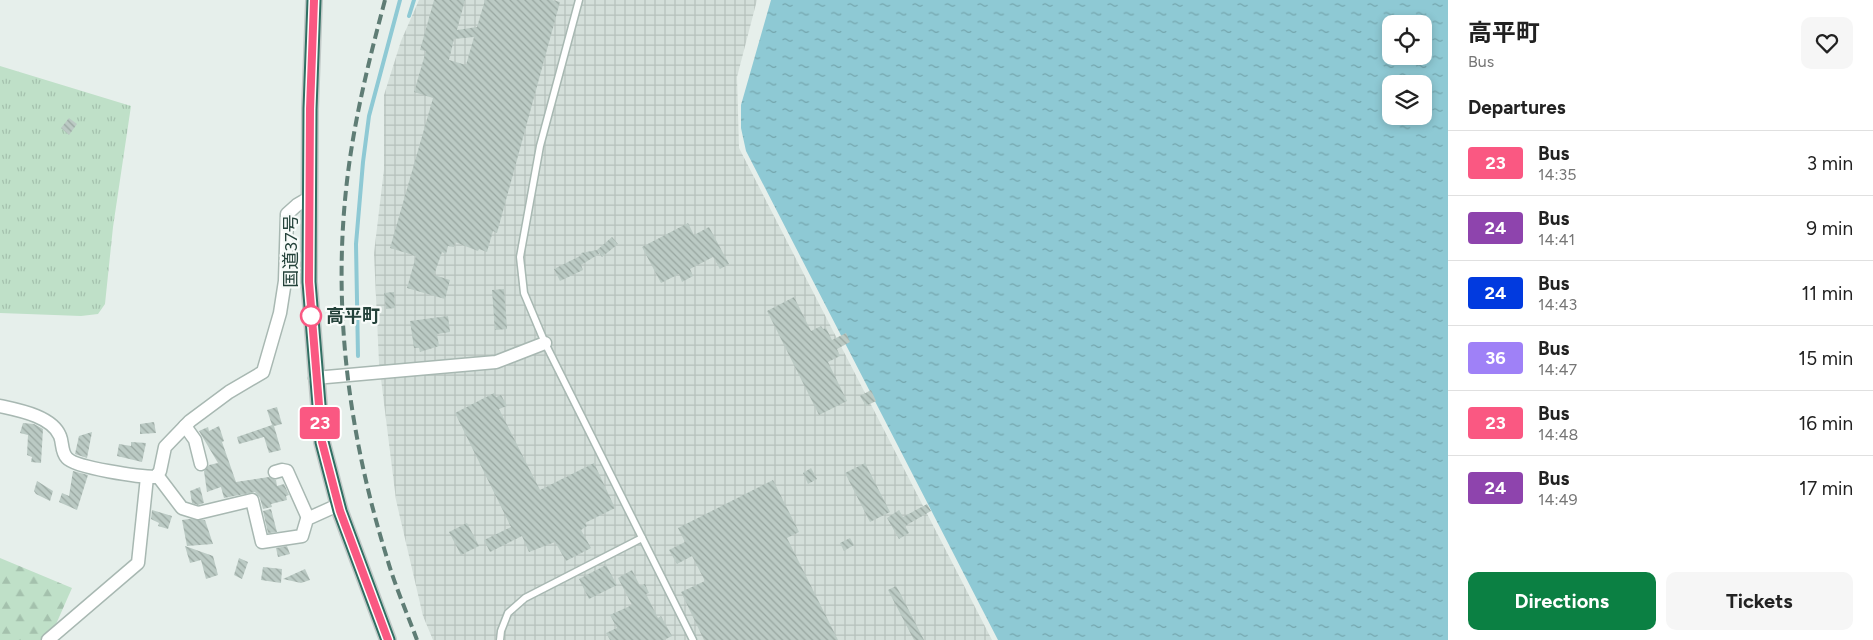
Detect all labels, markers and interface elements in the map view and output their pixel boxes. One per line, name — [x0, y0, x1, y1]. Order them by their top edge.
map controls — [1382, 15, 1432, 125]
button: locate — [1382, 15, 1432, 65]
button: heart — [1801, 17, 1853, 69]
text: 高平町 — [1468, 18, 1540, 47]
text: Bus — [1468, 52, 1494, 71]
button: layers — [1382, 75, 1432, 125]
text: Departures — [1468, 96, 1566, 119]
text: Bus — [1538, 142, 1569, 165]
text: 23 — [1485, 152, 1506, 174]
text: 3 min — [1807, 152, 1853, 175]
text: 14:35 — [1538, 165, 1577, 184]
text: Bus — [1538, 207, 1569, 230]
street label: 国道37号 — [280, 214, 302, 288]
text: 24 — [1485, 217, 1506, 239]
text: 9 min — [1806, 217, 1853, 240]
text: 14:41 — [1538, 230, 1575, 249]
text: Bus — [1538, 272, 1569, 295]
text: 24 — [1485, 282, 1506, 304]
text: 11 min — [1801, 282, 1853, 305]
text: 14:43 — [1538, 295, 1577, 314]
marker: 高平町 — [300, 305, 322, 327]
place label: 高平町 — [326, 305, 380, 327]
text: Bus — [1538, 337, 1569, 360]
text: 36 — [1485, 347, 1506, 369]
text: 15 min — [1798, 347, 1853, 370]
text: 14:47 — [1538, 360, 1577, 379]
text: Bus — [1538, 402, 1569, 425]
line badge: 23 — [298, 407, 342, 439]
text: 23 — [310, 412, 330, 434]
text: 23 — [1485, 412, 1506, 434]
text: 16 min — [1799, 412, 1853, 435]
text: 14:48 — [1538, 425, 1578, 444]
text: Bus — [1538, 467, 1569, 490]
text: 24 — [1485, 477, 1506, 499]
text: 17 min — [1799, 477, 1853, 500]
text: 14:49 — [1538, 490, 1578, 509]
button: Directions — [1468, 572, 1656, 630]
button: Tickets — [1666, 572, 1853, 630]

